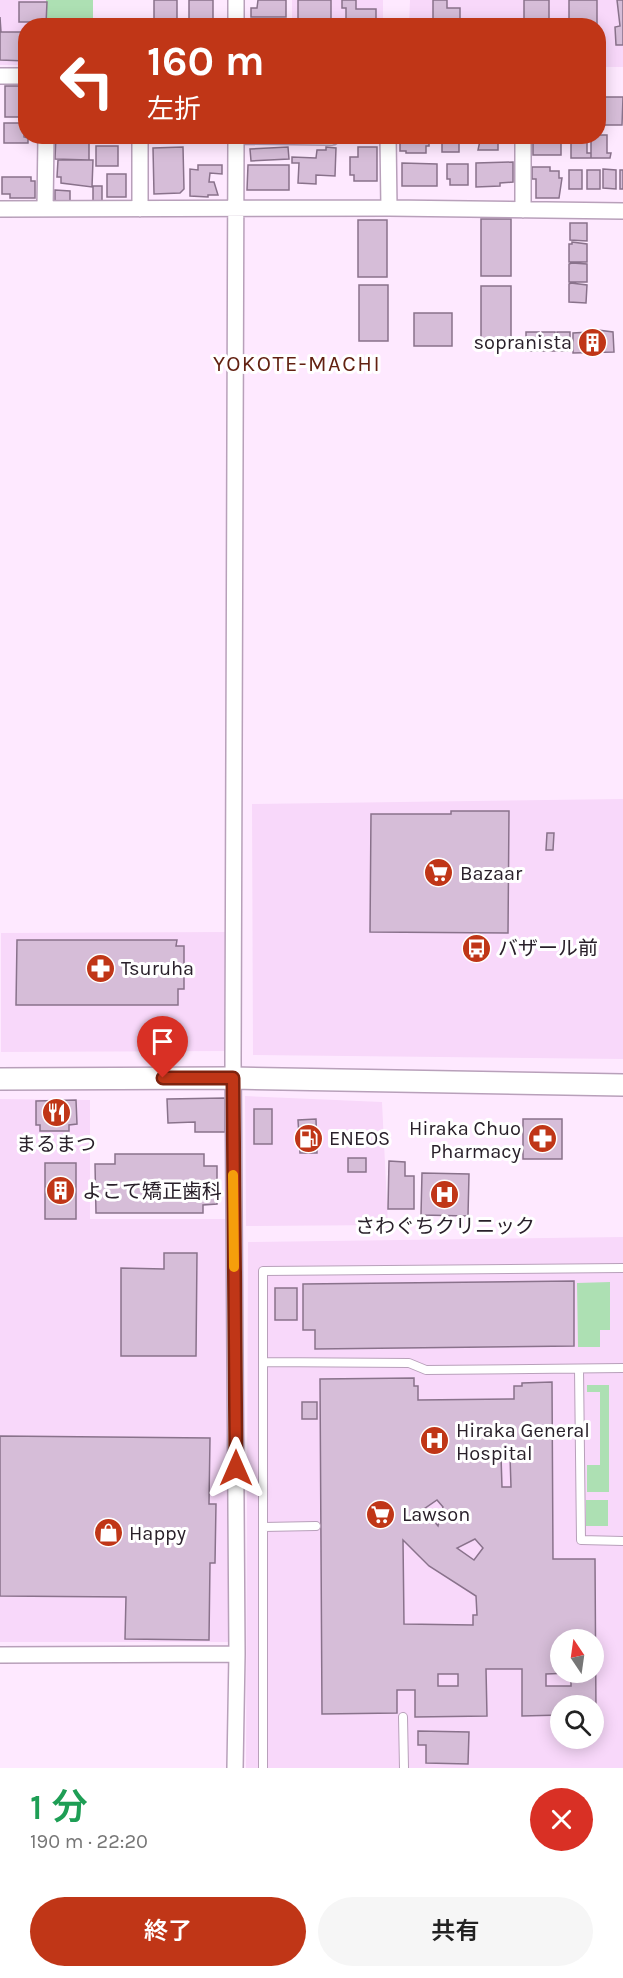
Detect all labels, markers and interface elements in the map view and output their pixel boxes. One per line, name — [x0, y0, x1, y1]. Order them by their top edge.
text: 160 m — [147, 36, 265, 86]
icon: left — [48, 42, 126, 120]
text: 左折 — [147, 93, 201, 125]
building icon: sopranista — [577, 326, 609, 358]
place label: sopranista — [474, 331, 572, 354]
district label: YOKOTE-MACHI — [213, 351, 381, 377]
supermarket icon: Bazaar — [423, 857, 455, 889]
place label: Bazaar — [460, 862, 523, 885]
bus stop icon: バザール前 — [461, 932, 493, 964]
place label: バザール前 — [498, 937, 598, 960]
pharmacy icon: Tsuruha — [84, 952, 116, 984]
place label: Tsuruha — [121, 957, 194, 980]
pin — [137, 1016, 188, 1078]
icon: arrive — [146, 1025, 179, 1058]
restaurant icon: まるまつ — [40, 1097, 72, 1129]
place label: Hiraka Chuo Pharmacy — [409, 1117, 521, 1163]
fuel station icon: ENEOS — [292, 1122, 324, 1154]
pharmacy icon: Hiraka Chuo Pharmacy — [526, 1123, 558, 1155]
place label: ENEOS — [329, 1127, 390, 1150]
place label: まるまつ — [16, 1133, 96, 1156]
building icon: よこて矯正歯科 — [45, 1175, 77, 1207]
hospital icon: さわぐちクリニック — [429, 1179, 461, 1211]
place label: よこて矯正歯科 — [82, 1180, 222, 1203]
place label: さわぐちクリニック — [355, 1215, 535, 1238]
place label: Hiraka General Hospital — [456, 1419, 590, 1465]
hospital icon: Hiraka General Hospital — [419, 1425, 451, 1457]
position arrow — [204, 1436, 268, 1500]
supermarket icon: Lawson — [365, 1498, 397, 1530]
place label: Lawson — [402, 1503, 470, 1526]
shop icon: Happy — [92, 1517, 124, 1549]
place label: Happy — [129, 1522, 186, 1545]
north arrow — [550, 1629, 604, 1683]
map controls — [550, 1629, 604, 1749]
button: search — [550, 1695, 604, 1749]
text: 1 分 — [30, 1786, 88, 1828]
button: close — [530, 1788, 593, 1851]
text: 190 m · 22:20 — [30, 1830, 148, 1853]
button: 終了 — [30, 1897, 306, 1966]
button: 共有 — [318, 1897, 593, 1966]

